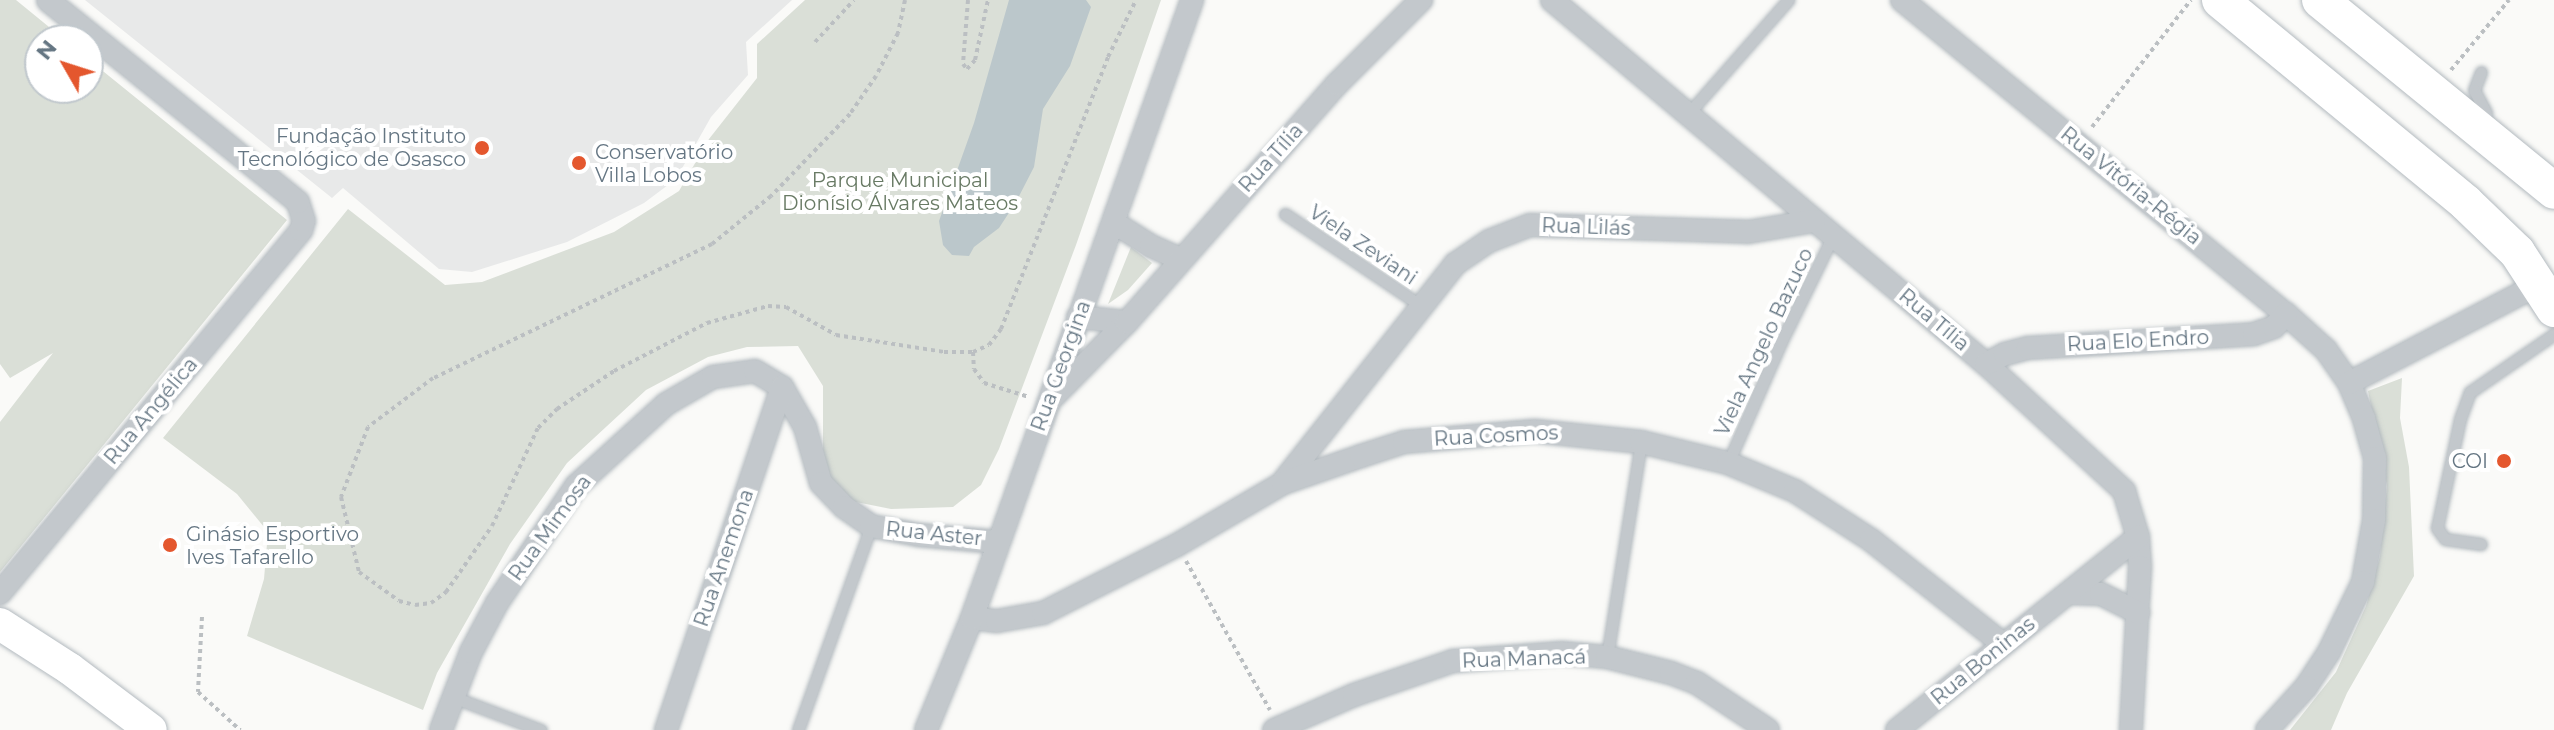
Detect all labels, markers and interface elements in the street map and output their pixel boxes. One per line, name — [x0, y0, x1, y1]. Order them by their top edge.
north arrow — [24, 24, 104, 104]
text: N — [30, 34, 63, 65]
street label: Rua Tília — [1234, 119, 1308, 197]
street label: Rua Vitória-Régia — [2056, 122, 2206, 250]
place label: Fundação Instituto Tecnológico de Osasco — [238, 124, 466, 171]
marker: Fundação Instituto Tecnológico de Osasco — [473, 139, 491, 157]
place label: Conservatório Villa Lobos — [595, 140, 733, 187]
marker: Conservatório Villa Lobos — [570, 154, 588, 172]
park label: Parque Municipal Dionísio Álvares Mateos — [782, 169, 1018, 216]
street label: Viela Zeviani — [1304, 200, 1422, 290]
street label: Rua Lilás — [1541, 213, 1631, 241]
street label: Viela Angelo Bazuco — [1710, 244, 1818, 440]
street label: Rua Tília — [1894, 284, 1974, 356]
street label: Rua Georgina — [1026, 297, 1096, 435]
street label: Rua Elo Endro — [2066, 325, 2210, 357]
street label: Rua Angélica — [99, 353, 203, 469]
street label: Rua Cosmos — [1433, 421, 1559, 451]
place label: COI — [2452, 449, 2488, 473]
marker: COI — [2495, 452, 2513, 470]
street label: Rua Mimosa — [504, 470, 596, 586]
street label: Rua Anemona — [689, 486, 759, 630]
street label: Rua Aster — [885, 517, 983, 551]
place label: Ginásio Esportivo Ives Tafarello — [186, 522, 359, 569]
marker: Ginásio Esportivo Ives Tafarello — [161, 536, 179, 554]
street label: Rua Boninas — [1926, 612, 2040, 710]
street label: Rua Manacá — [1462, 645, 1586, 673]

